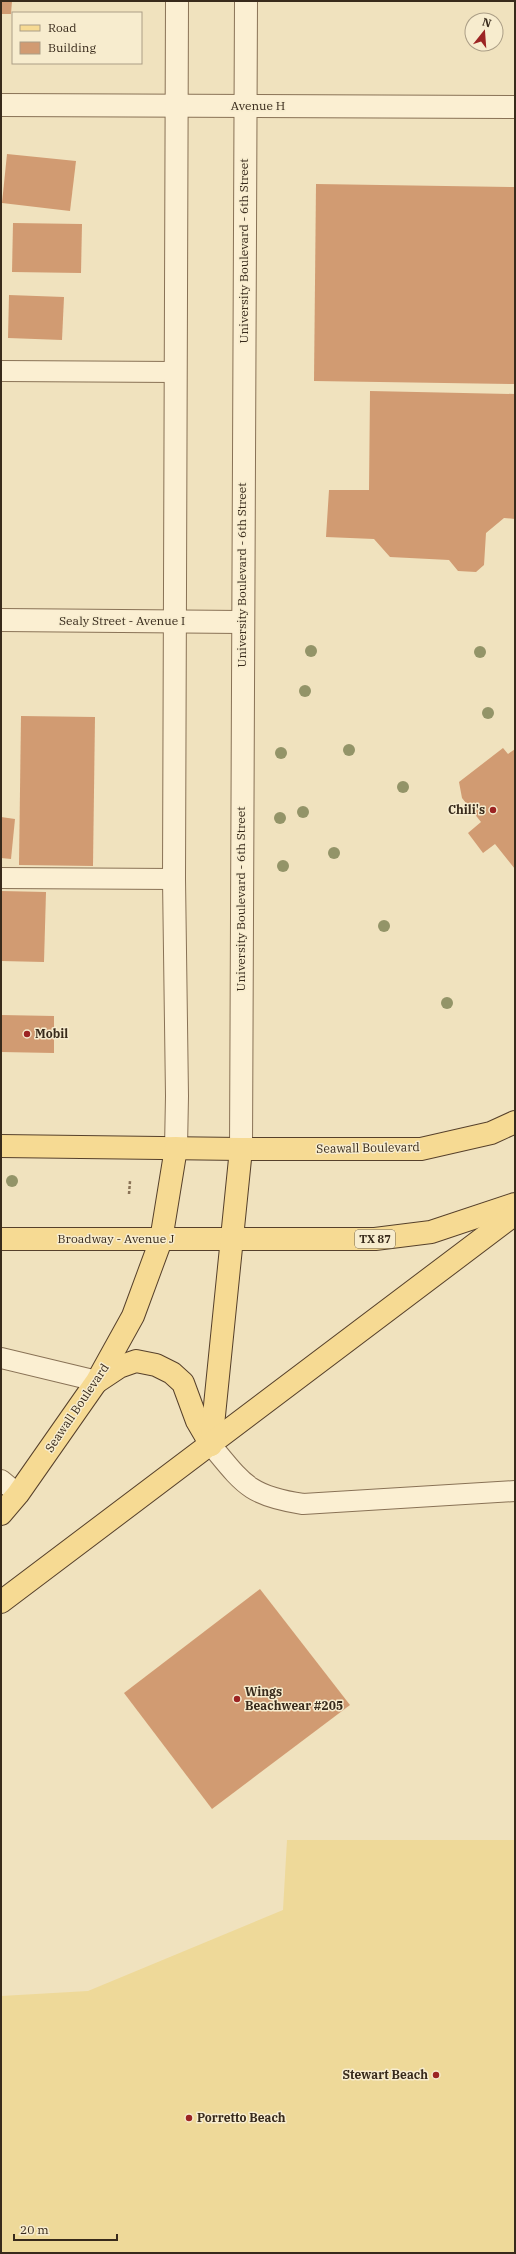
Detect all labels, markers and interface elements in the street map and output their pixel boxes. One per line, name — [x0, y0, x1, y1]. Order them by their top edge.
legend — [12, 12, 142, 64]
north arrow — [464, 12, 504, 52]
text: N — [481, 14, 493, 30]
text: Road — [48, 20, 77, 35]
text: Building — [48, 40, 96, 55]
street label: Avenue H — [231, 98, 285, 113]
street label: University Boulevard - 6th Street — [236, 159, 251, 343]
street label: University Boulevard - 6th Street — [234, 483, 249, 667]
street label: Sealy Street - Avenue I — [59, 613, 185, 628]
place label: Chili's — [448, 802, 485, 817]
marker: Chili's — [488, 805, 498, 815]
street label: University Boulevard - 6th Street — [233, 807, 248, 991]
place label: Mobil — [35, 1026, 68, 1041]
marker: Mobil — [22, 1029, 32, 1039]
street label: Seawall Boulevard — [316, 1139, 420, 1156]
road number: TX 87 — [355, 1230, 395, 1248]
street label: Broadway - Avenue J — [58, 1231, 174, 1246]
street label: Seawall Boulevard — [41, 1361, 112, 1455]
place label: Wings Beachwear #205 — [245, 1684, 343, 1713]
marker: Wings Beachwear #205 — [232, 1694, 242, 1704]
place label: Stewart Beach — [342, 2067, 428, 2082]
marker: Stewart Beach — [431, 2070, 441, 2080]
place label: Porretto Beach — [197, 2110, 286, 2125]
marker: Porretto Beach — [184, 2113, 194, 2123]
scale bar — [14, 2216, 117, 2242]
text: 20 m — [20, 2222, 49, 2237]

